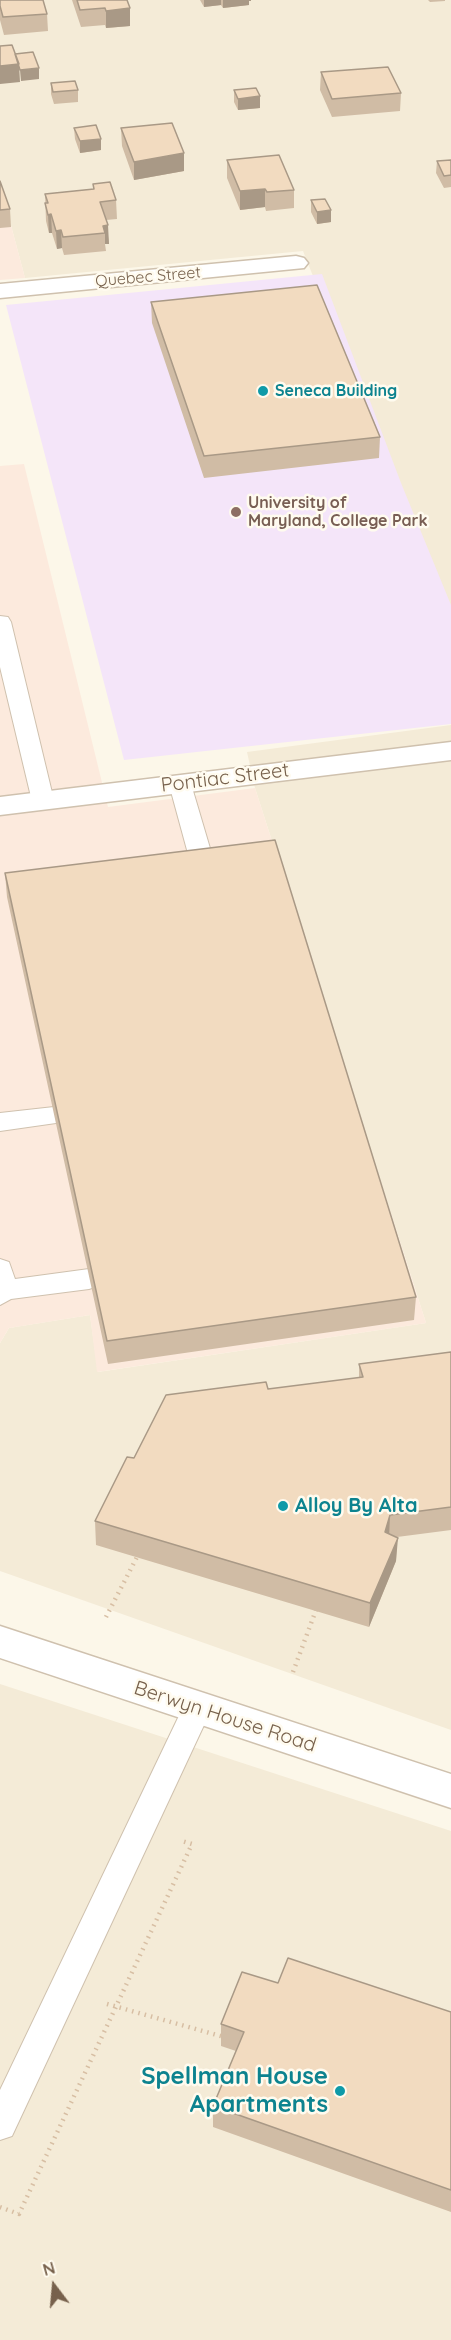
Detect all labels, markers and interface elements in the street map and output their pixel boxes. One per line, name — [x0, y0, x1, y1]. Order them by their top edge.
street label: Quebec Street — [95, 263, 201, 291]
place label: Seneca Building — [275, 381, 397, 401]
marker: Seneca Building — [256, 384, 270, 398]
place label: University of Maryland, College Park — [248, 493, 428, 531]
marker: University of Maryland, College Park — [229, 505, 243, 519]
street label: Pontiac Street — [160, 758, 290, 798]
place label: Alloy By Alta — [295, 1494, 417, 1518]
marker: Alloy By Alta — [276, 1499, 290, 1513]
street label: Berwyn House Road — [131, 1676, 319, 1758]
place label: Spellman House Apartments — [141, 2063, 328, 2119]
marker: Spellman House Apartments — [333, 2084, 347, 2098]
north arrow — [24, 2256, 84, 2316]
text: N — [41, 2257, 57, 2280]

